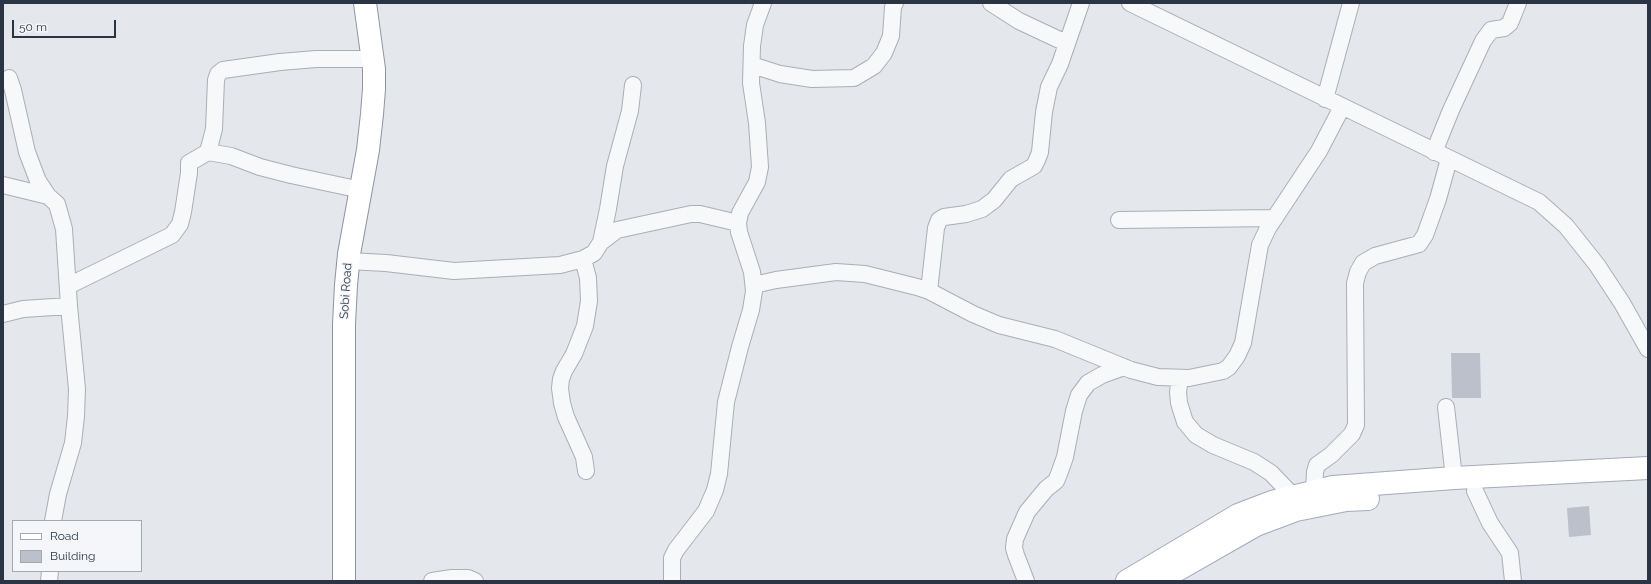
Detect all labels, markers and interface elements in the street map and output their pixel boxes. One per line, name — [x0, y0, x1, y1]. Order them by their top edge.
scale bar — [14, 12, 118, 38]
text: 50 m — [19, 20, 47, 34]
street label: Sobi Road — [337, 262, 355, 320]
legend — [12, 520, 142, 572]
text: Road — [50, 529, 79, 543]
text: Building — [50, 549, 96, 563]

